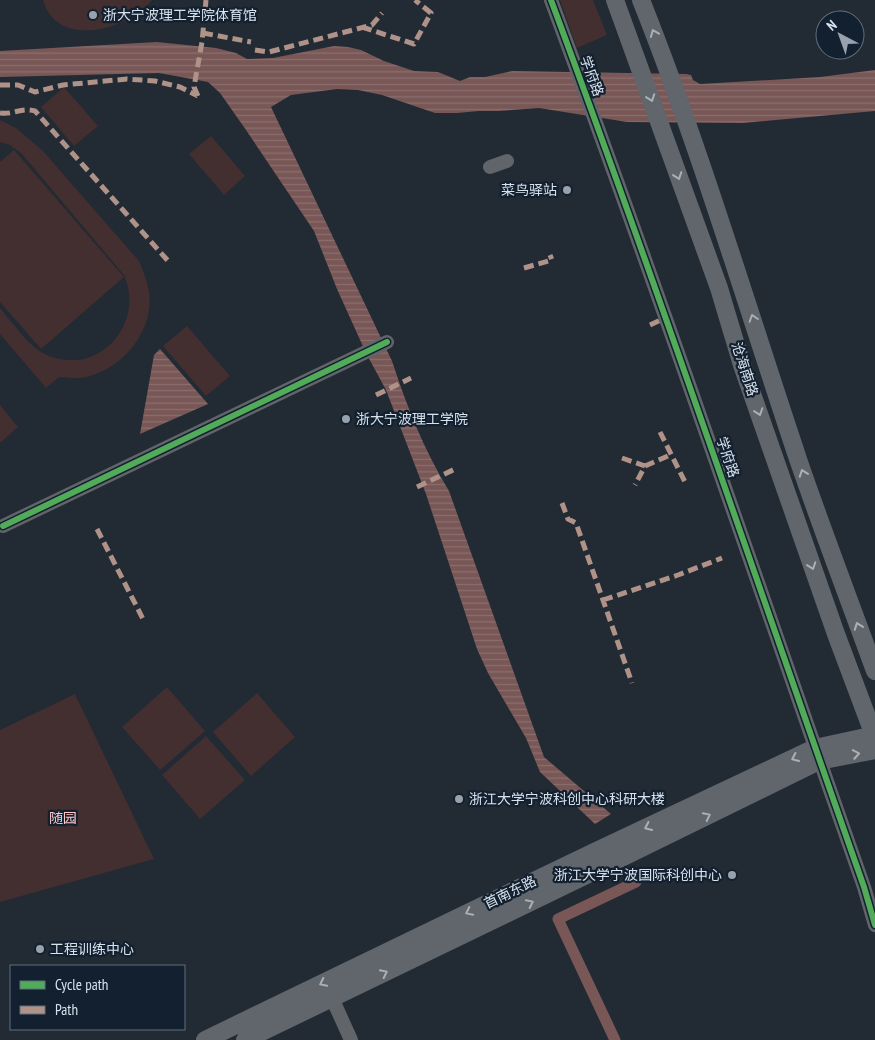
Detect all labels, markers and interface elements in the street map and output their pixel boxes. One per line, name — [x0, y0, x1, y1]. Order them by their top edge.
place label: 浙大宁波理工学院体育馆 — [103, 6, 257, 24]
marker: 浙大宁波理工学院体育馆 — [87, 9, 99, 21]
north arrow — [815, 10, 865, 60]
text: N — [823, 16, 840, 34]
one-way arrow — [650, 29, 660, 38]
street label: 学府路 — [576, 53, 608, 99]
one-way arrow — [645, 94, 655, 102]
one-way arrow — [672, 171, 682, 179]
place label: 菜鸟驿站 — [501, 181, 557, 199]
marker: 菜鸟驿站 — [561, 184, 573, 196]
one-way arrow — [748, 315, 758, 323]
street label: 沧海南路 — [728, 340, 762, 398]
one-way arrow — [753, 407, 763, 416]
place label: 浙大宁波理工学院 — [356, 410, 468, 428]
marker: 浙大宁波理工学院 — [340, 413, 352, 425]
street label: 学府路 — [713, 434, 743, 480]
one-way arrow — [799, 469, 809, 478]
one-way arrow — [807, 561, 817, 569]
one-way arrow — [854, 622, 864, 630]
one-way arrow — [852, 749, 861, 759]
one-way arrow — [791, 751, 800, 762]
place label: 浙江大学宁波科创中心科研大楼 — [469, 790, 665, 808]
marker: 浙江大学宁波科创中心科研大楼 — [453, 793, 465, 805]
park label: 随园 — [49, 809, 77, 827]
one-way arrow — [702, 812, 711, 822]
one-way arrow — [644, 820, 653, 830]
place label: 浙江大学宁波国际科创中心 — [554, 866, 722, 884]
marker: 浙江大学宁波国际科创中心 — [726, 869, 738, 881]
street label: 首南东路 — [481, 872, 539, 912]
one-way arrow — [525, 898, 534, 909]
one-way arrow — [466, 906, 475, 916]
place label: 工程训练中心 — [50, 940, 134, 958]
marker: 工程训练中心 — [34, 943, 46, 955]
legend — [10, 965, 185, 1030]
one-way arrow — [378, 969, 387, 979]
text: Cycle path — [55, 975, 108, 994]
one-way arrow — [319, 977, 328, 987]
text: Path — [55, 1000, 78, 1019]

